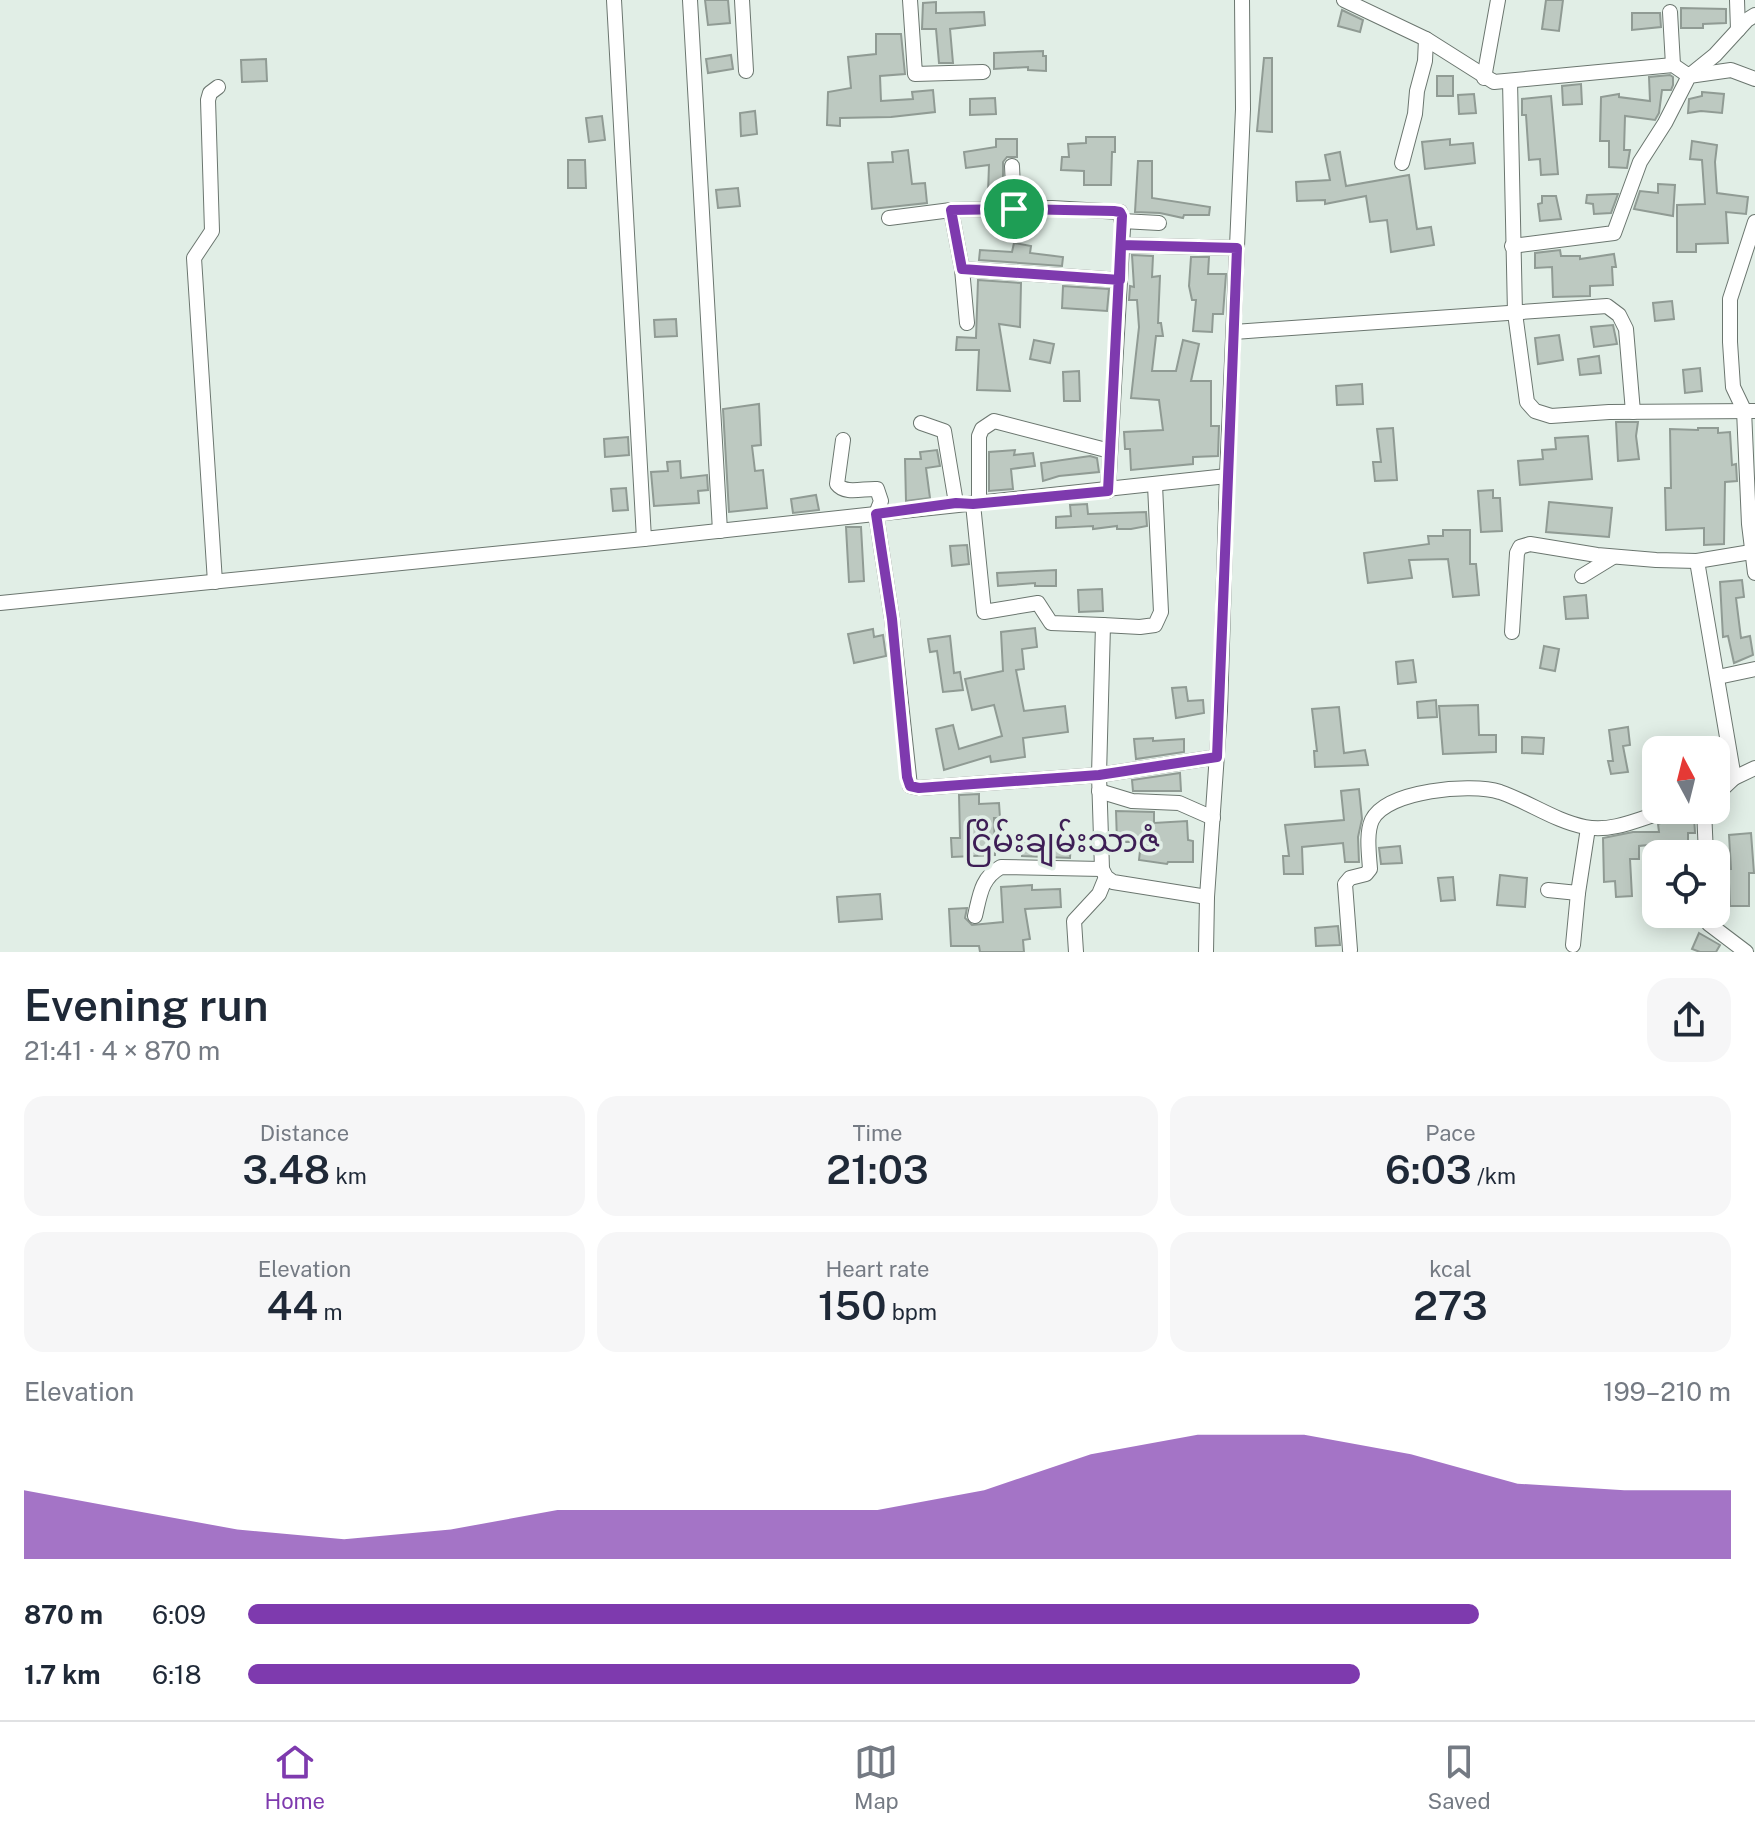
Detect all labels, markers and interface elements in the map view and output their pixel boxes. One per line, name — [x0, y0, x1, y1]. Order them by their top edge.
pin — [980, 175, 1048, 243]
icon: arrive — [992, 187, 1036, 231]
north arrow — [1642, 736, 1730, 824]
map controls — [1642, 736, 1730, 928]
district label: ငြိမ်းချမ်းသာဇံ — [964, 818, 1160, 867]
button: locate — [1642, 840, 1730, 928]
button: share — [1647, 978, 1731, 1062]
text: Evening run — [24, 979, 269, 1031]
text: 21:41 · 4 × 870 m — [24, 1035, 220, 1066]
text: Distance — [260, 1120, 349, 1146]
text: Time — [852, 1120, 903, 1146]
text: Pace — [1425, 1120, 1476, 1146]
text: 3.48 — [242, 1146, 330, 1193]
text: 21:03 — [826, 1146, 929, 1193]
text: 6:03 — [1385, 1146, 1472, 1193]
text: km — [330, 1163, 367, 1189]
text: /km — [1472, 1163, 1516, 1189]
text: Elevation — [258, 1256, 351, 1282]
text: Heart rate — [826, 1256, 930, 1282]
text: kcal — [1429, 1256, 1472, 1282]
text: 44 — [267, 1282, 318, 1329]
text: 150 — [818, 1282, 886, 1329]
text: 273 — [1413, 1282, 1488, 1329]
text: m — [318, 1299, 342, 1325]
text: bpm — [886, 1299, 937, 1325]
text: Elevation — [24, 1376, 134, 1407]
text: 199–210 m — [1603, 1376, 1731, 1407]
text: 870 m — [24, 1599, 103, 1630]
text: 6:09 — [152, 1599, 206, 1630]
text: 1.7 km — [24, 1659, 101, 1690]
text: 6:18 — [152, 1659, 201, 1690]
tab: Home — [264, 1740, 325, 1814]
tab: Map — [854, 1740, 899, 1814]
tab: Saved — [1428, 1740, 1491, 1814]

